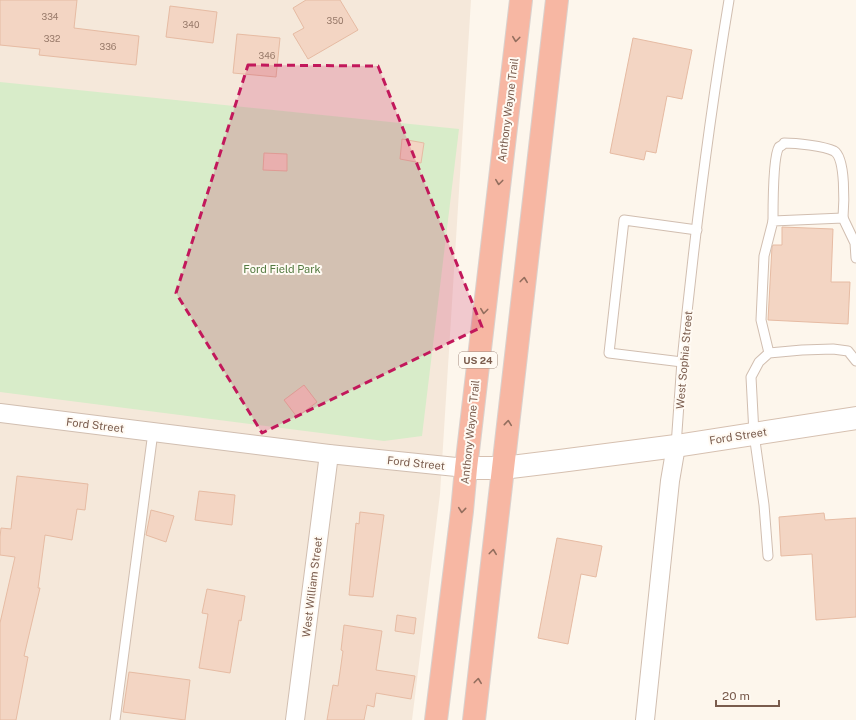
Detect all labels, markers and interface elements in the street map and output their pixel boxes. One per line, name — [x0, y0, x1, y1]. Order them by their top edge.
house number: 334 — [42, 11, 59, 22]
house number: 350 — [327, 15, 344, 26]
house number: 340 — [183, 19, 200, 30]
house number: 332 — [44, 33, 60, 44]
one-way arrow — [512, 36, 521, 42]
house number: 336 — [100, 41, 117, 52]
house number: 346 — [259, 50, 276, 61]
street label: Anthony Wayne Trail — [496, 57, 520, 163]
one-way arrow — [495, 179, 504, 185]
park label: Ford Field Park — [243, 263, 321, 275]
one-way arrow — [520, 277, 529, 283]
one-way arrow — [480, 308, 489, 314]
street label: West Sophia Street — [674, 310, 694, 410]
road number: US 24 — [459, 352, 497, 368]
street label: Anthony Wayne Trail — [459, 379, 481, 485]
street label: Ford Street — [65, 416, 125, 434]
one-way arrow — [503, 420, 512, 426]
street label: Ford Street — [708, 426, 768, 446]
street label: Ford Street — [386, 454, 446, 472]
one-way arrow — [458, 507, 467, 513]
street label: West William Street — [300, 536, 324, 638]
one-way arrow — [488, 549, 497, 555]
one-way arrow — [474, 678, 483, 684]
scale bar — [716, 682, 779, 708]
text: 20 m — [722, 689, 750, 703]

